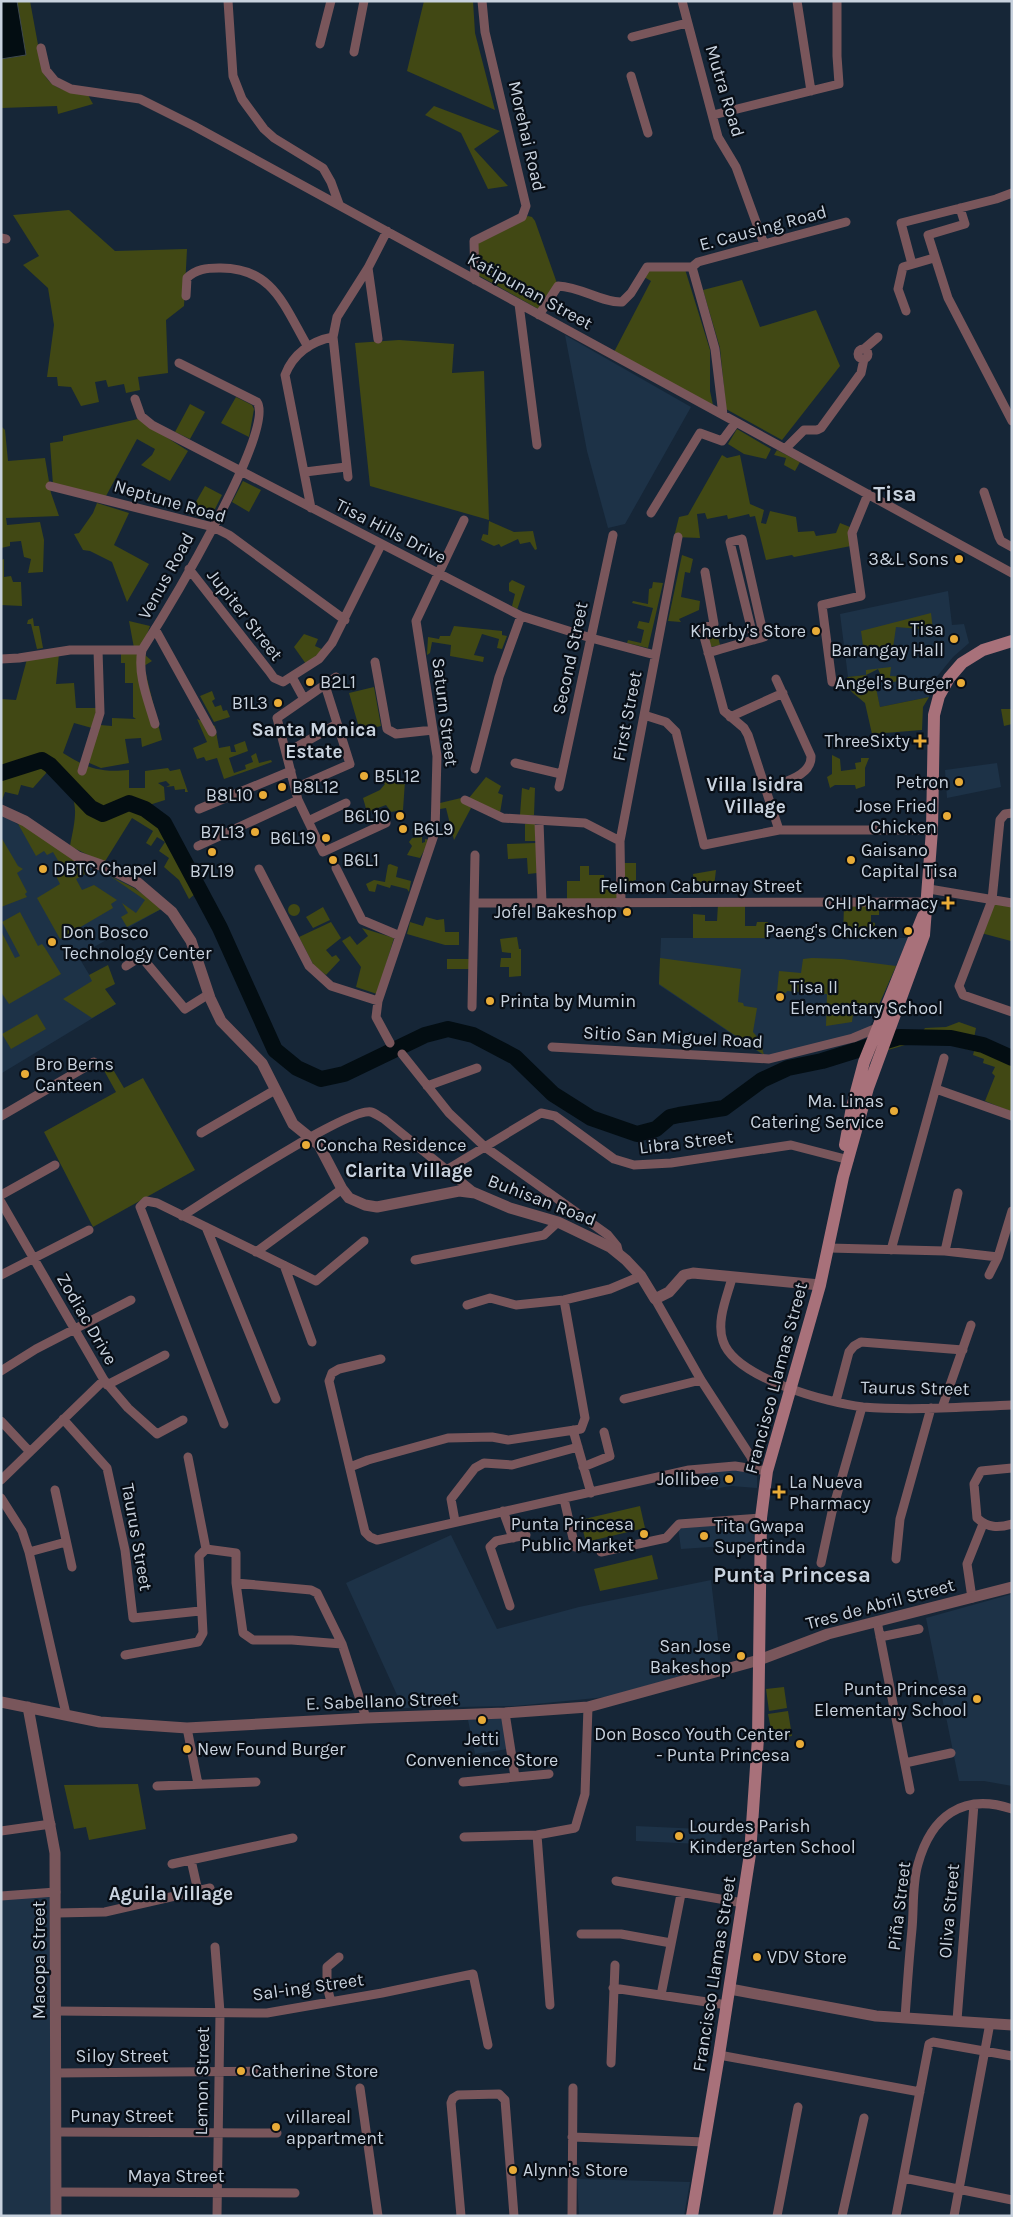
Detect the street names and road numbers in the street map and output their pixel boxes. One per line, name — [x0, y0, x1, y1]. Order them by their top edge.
street label: Mutra Road — [701, 42, 749, 140]
street label: Morehai Road — [504, 79, 550, 193]
street label: E. Causing Road — [697, 200, 829, 256]
street label: Katipunan Street — [464, 248, 597, 335]
street label: Neptune Road — [111, 474, 229, 528]
street label: Tisa Hills Drive — [332, 494, 450, 568]
street label: Venus Road — [133, 529, 199, 623]
street label: Jupiter Street — [202, 565, 288, 665]
street label: Second Street — [547, 600, 593, 716]
street label: Saturn Street — [427, 656, 463, 768]
street label: First Street — [607, 669, 647, 763]
street label: Felimon Caburnay Street — [600, 875, 802, 897]
street label: Sitio San Miguel Road — [583, 1021, 763, 1053]
street label: Libra Street — [638, 1125, 734, 1159]
street label: Buhisan Road — [485, 1169, 599, 1231]
street label: Zodiac Drive — [52, 1269, 122, 1369]
street label: Francisco Llamas Street — [740, 1280, 812, 1476]
street label: Taurus Street — [860, 1376, 970, 1400]
street label: Taurus Street — [117, 1482, 157, 1593]
street label: Tres de Abril Street — [803, 1574, 957, 1634]
street label: E. Sabellano Street — [305, 1687, 459, 1715]
street label: Piña Street — [883, 1860, 915, 1952]
street label: Oliva Street — [934, 1863, 964, 1959]
street label: Francisco Llamas Street — [688, 1875, 740, 2073]
street label: Macopa Street — [28, 1901, 50, 2019]
street label: Sal-ing Street — [251, 1968, 365, 2006]
street label: Lemon Street — [190, 2026, 214, 2136]
street label: Siloy Street — [75, 2045, 169, 2067]
street label: Punay Street — [70, 2105, 174, 2127]
street label: Maya Street — [127, 2165, 225, 2187]

